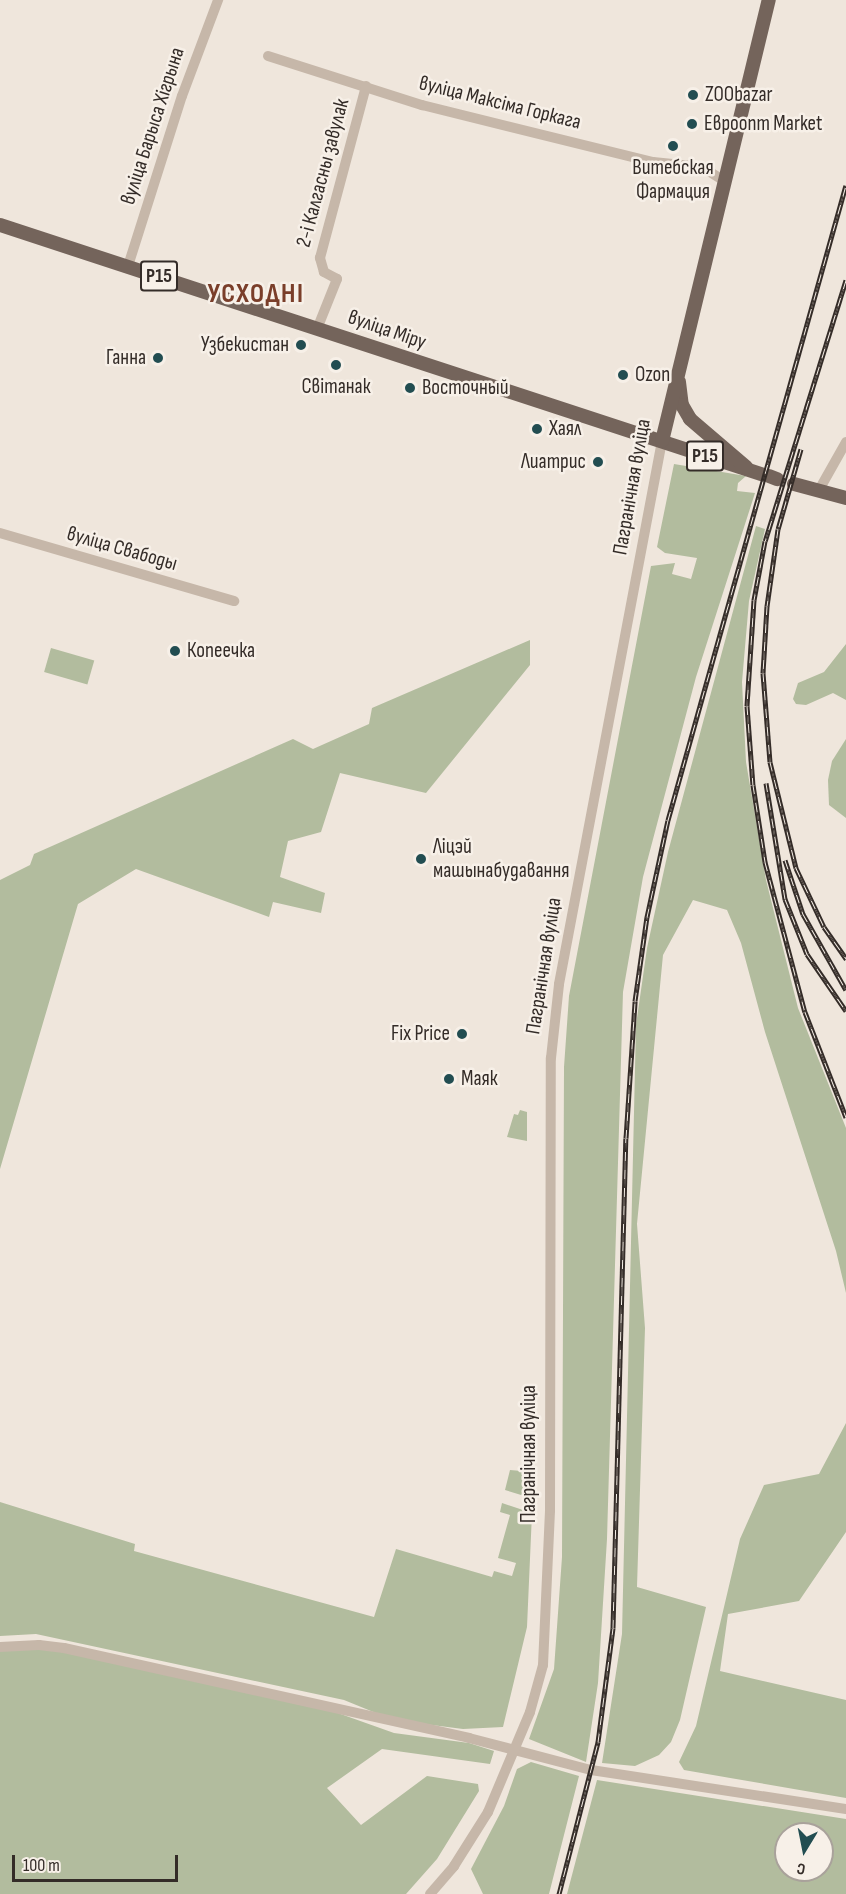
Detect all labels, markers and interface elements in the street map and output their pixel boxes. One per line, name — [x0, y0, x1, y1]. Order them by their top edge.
street label: вуліца Барыса Хігрына — [116, 44, 190, 208]
street label: вуліца Максіма Горкага — [416, 71, 584, 135]
place label: ZOObazar — [705, 82, 773, 108]
marker: ZOObazar — [686, 88, 700, 102]
street label: 2-і Калгасны завулак — [291, 96, 355, 250]
place label: Евроопт Market — [704, 111, 822, 137]
marker: Евроопт Market — [685, 117, 699, 131]
marker: Витебская Фармация — [666, 139, 680, 153]
place label: Витебская Фармация — [632, 155, 714, 205]
road number: Р15 — [140, 259, 178, 293]
district label: УСХОДНІ — [208, 279, 304, 311]
street label: вуліца Міру — [344, 305, 430, 355]
place label: Узбекистан — [201, 332, 289, 358]
marker: Узбекистан — [294, 338, 308, 352]
place label: Ганна — [106, 345, 146, 371]
marker: Ганна — [151, 351, 165, 365]
marker: Світанак — [329, 358, 343, 372]
place label: Ozon — [635, 362, 670, 388]
marker: Ozon — [616, 368, 630, 382]
place label: Світанак — [301, 374, 371, 400]
place label: Восточный — [422, 375, 508, 401]
marker: Восточный — [403, 381, 417, 395]
place label: Хаял — [549, 416, 581, 442]
street label: Пагранічная вуліца — [608, 417, 656, 557]
marker: Хаял — [530, 422, 544, 436]
road number: Р15 — [686, 439, 724, 473]
place label: Лиатрис — [521, 449, 586, 475]
marker: Лиатрис — [591, 455, 605, 469]
street label: вуліца Свабоды — [64, 521, 180, 577]
place label: Копеечка — [187, 638, 255, 664]
marker: Копеечка — [168, 644, 182, 658]
place label: Ліцэй машынабудавання — [433, 834, 569, 884]
marker: Ліцэй машынабудавання — [414, 852, 428, 866]
street label: Пагранічная вуліца — [521, 896, 567, 1036]
place label: Fix Price — [391, 1021, 450, 1047]
marker: Fix Price — [455, 1027, 469, 1041]
place label: Маяк — [461, 1066, 498, 1092]
marker: Маяк — [442, 1072, 456, 1086]
street label: Пагранічная вуліца — [516, 1385, 542, 1523]
north arrow — [774, 1822, 834, 1882]
scale bar — [15, 1843, 182, 1881]
text: 100 m — [23, 1855, 60, 1876]
text: С — [795, 1858, 807, 1878]

